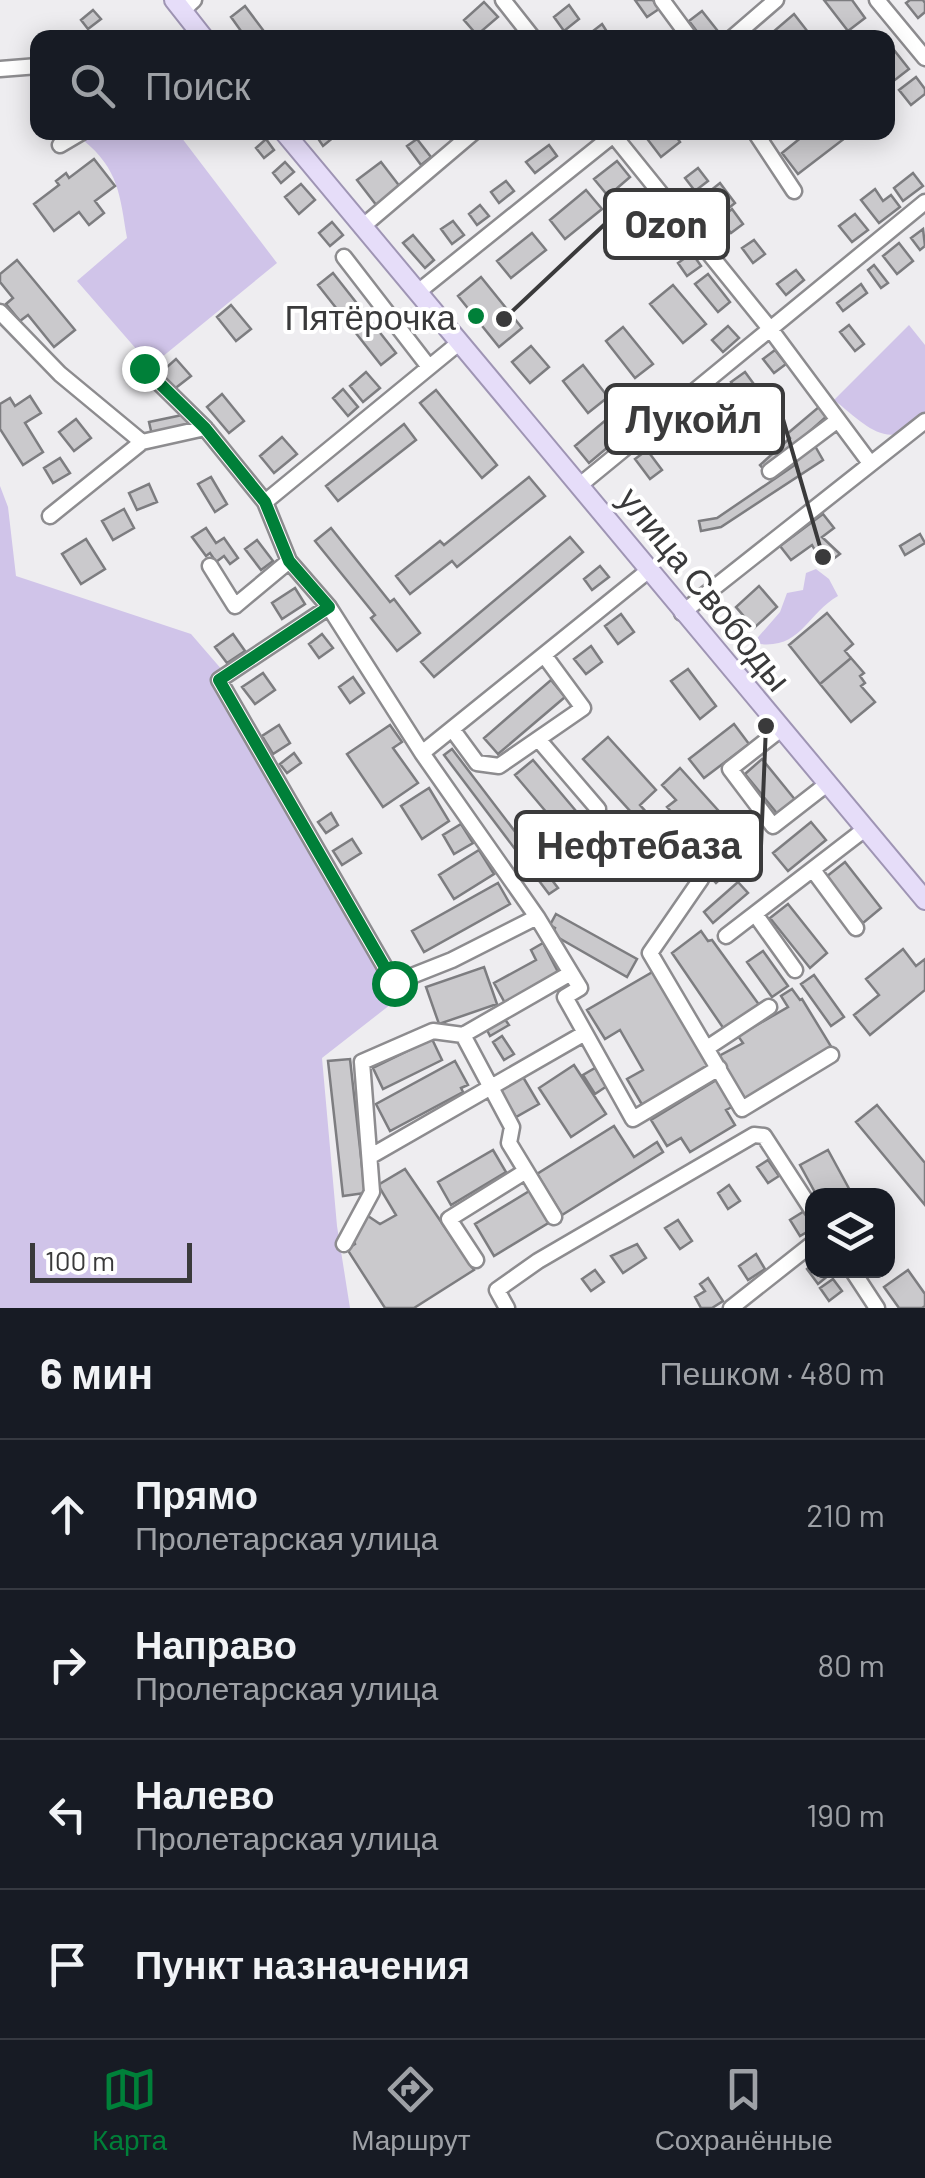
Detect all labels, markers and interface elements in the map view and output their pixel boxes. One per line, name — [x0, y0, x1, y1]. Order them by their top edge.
search box — [30, 30, 895, 140]
icon: search — [65, 58, 120, 113]
text: Поиск — [145, 62, 250, 108]
callout: Ozon — [605, 190, 728, 258]
text: Ozon — [624, 200, 708, 246]
place label: Пятёрочка — [284, 295, 457, 337]
marker: Пятёрочка — [465, 305, 487, 327]
route end — [122, 346, 168, 392]
callout: Лукойл — [606, 385, 783, 453]
text: Лукойл — [625, 395, 763, 441]
street label: улица Свободы — [611, 477, 801, 699]
callout: Нефтебаза — [516, 812, 761, 880]
text: Нефтебаза — [536, 821, 742, 867]
route start — [372, 961, 418, 1007]
map controls — [805, 1188, 895, 1278]
button: layers — [805, 1188, 895, 1278]
scale bar — [30, 1238, 192, 1282]
text: 100 m — [45, 1243, 115, 1277]
text: 6 мин — [40, 1347, 153, 1397]
text: Пешком · 480 m — [660, 1353, 885, 1391]
text: Прямо — [135, 1471, 258, 1517]
icon: ahead — [40, 1487, 95, 1542]
text: 210 m — [806, 1495, 885, 1533]
text: Пролетарская улица — [135, 1518, 438, 1556]
text: Направо — [135, 1621, 297, 1667]
icon: right — [40, 1637, 95, 1692]
text: 80 m — [817, 1645, 885, 1683]
text: Пролетарская улица — [135, 1668, 438, 1706]
text: Налево — [135, 1771, 274, 1817]
icon: left — [40, 1787, 95, 1842]
text: 190 m — [806, 1795, 885, 1833]
text: Пролетарская улица — [135, 1818, 438, 1856]
icon: arrive — [40, 1937, 95, 1992]
text: Пункт назначения — [135, 1941, 470, 1987]
tab: Карта — [92, 2062, 167, 2157]
tab: Маршрут — [351, 2062, 470, 2157]
tab: Сохранённые — [655, 2062, 833, 2157]

